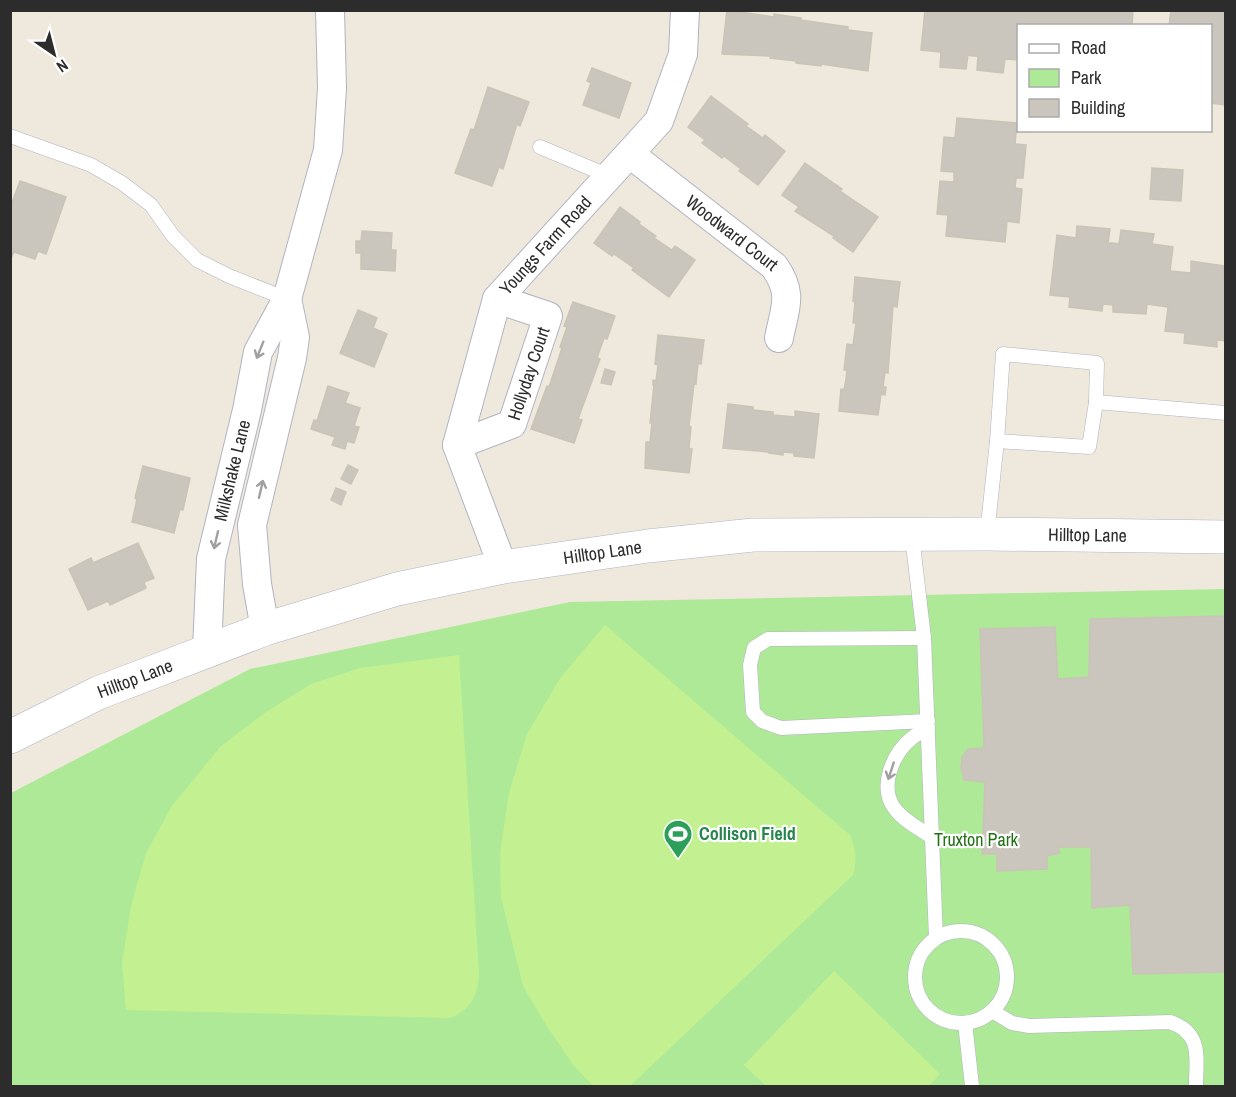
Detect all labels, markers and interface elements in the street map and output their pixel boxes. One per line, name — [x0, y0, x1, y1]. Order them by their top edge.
north arrow — [24, 24, 84, 84]
legend — [1017, 24, 1212, 132]
text: Road — [1071, 35, 1106, 60]
text: N — [52, 55, 73, 78]
text: Park — [1071, 65, 1102, 90]
text: Building — [1071, 95, 1126, 120]
street label: Woodward Court — [681, 189, 783, 277]
street label: Youngs Farm Road — [494, 190, 597, 300]
street label: Hollyday Court — [501, 324, 556, 423]
one-way arrow — [254, 341, 265, 359]
street label: Milkshake Lane — [208, 417, 256, 524]
one-way arrow — [255, 479, 267, 498]
street label: Hilltop Lane — [1048, 522, 1127, 548]
one-way arrow — [209, 530, 221, 549]
street label: Hilltop Lane — [562, 534, 643, 570]
street label: Hilltop Lane — [94, 653, 176, 704]
one-way arrow — [885, 761, 896, 780]
sports icon: Collison Field — [662, 818, 694, 860]
place label: Collison Field — [699, 821, 796, 846]
park label: Truxton Park — [934, 827, 1019, 852]

